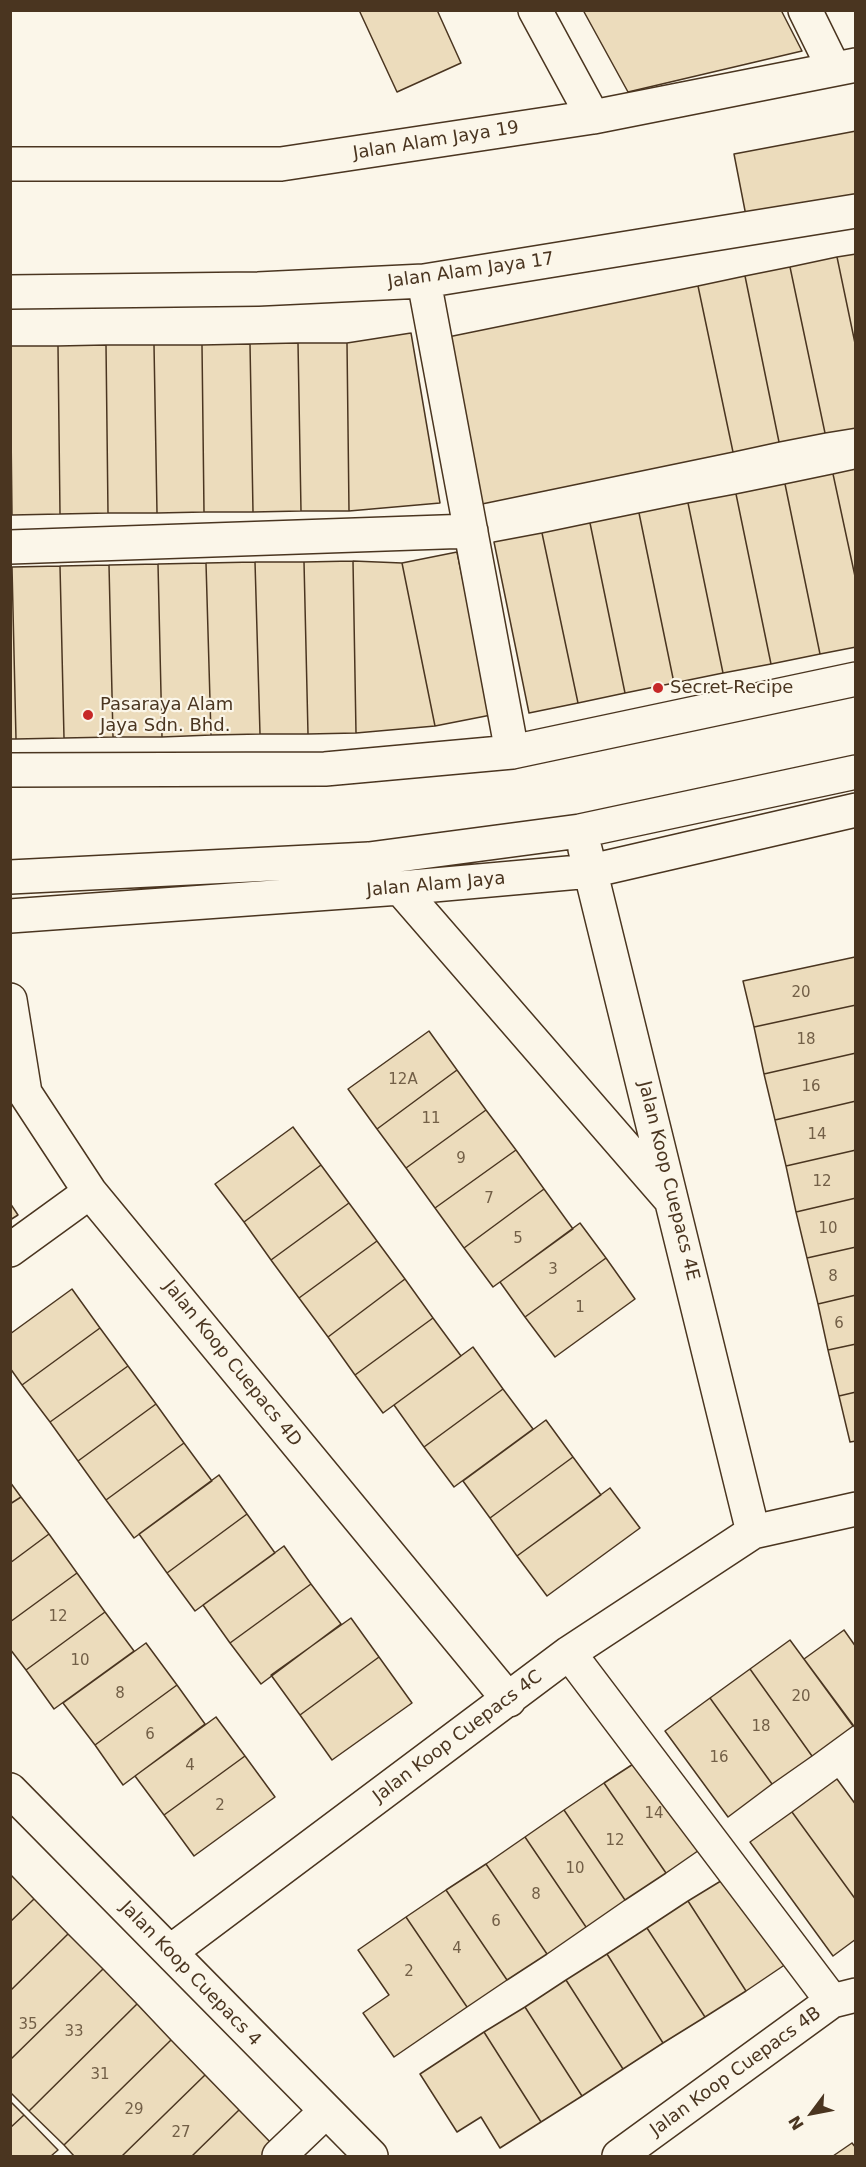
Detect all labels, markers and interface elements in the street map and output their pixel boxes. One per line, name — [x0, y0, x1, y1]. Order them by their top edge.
street label: Jalan Alam Jaya 19 — [351, 117, 521, 165]
street label: Jalan Alam Jaya 17 — [386, 249, 556, 293]
place label: Secret Recipe — [670, 677, 793, 699]
marker: Secret Recipe — [651, 681, 665, 695]
place label: Pasaraya Alam Jaya Sdn. Bhd. — [100, 694, 233, 736]
marker: Pasaraya Alam Jaya Sdn. Bhd. — [81, 708, 95, 722]
street label: Jalan Alam Jaya — [366, 868, 506, 902]
house number: 20 — [791, 984, 811, 1002]
house number: 18 — [796, 1031, 816, 1049]
house number: 12A — [388, 1071, 418, 1089]
house number: 16 — [801, 1078, 821, 1096]
street label: Jalan Koop Cuepacs 4E — [633, 1079, 703, 1283]
house number: 11 — [421, 1110, 441, 1128]
house number: 14 — [807, 1126, 827, 1144]
house number: 9 — [456, 1150, 466, 1168]
house number: 12 — [812, 1173, 832, 1191]
house number: 7 — [484, 1190, 494, 1208]
house number: 10 — [818, 1220, 838, 1238]
house number: 5 — [513, 1230, 523, 1248]
house number: 3 — [548, 1261, 558, 1279]
house number: 8 — [828, 1268, 838, 1286]
street label: Jalan Koop Cuepacs 4D — [158, 1277, 306, 1451]
house number: 1 — [575, 1299, 585, 1317]
house number: 6 — [834, 1315, 844, 1333]
house number: 12 — [48, 1608, 68, 1626]
house number: 10 — [70, 1652, 90, 1670]
street label: Jalan Koop Cuepacs 4C — [369, 1666, 547, 1808]
house number: 8 — [115, 1685, 125, 1703]
house number: 20 — [791, 1688, 811, 1706]
house number: 18 — [751, 1718, 771, 1736]
house number: 6 — [145, 1726, 155, 1744]
house number: 16 — [709, 1749, 729, 1767]
house number: 4 — [185, 1757, 195, 1775]
house number: 2 — [215, 1797, 225, 1815]
house number: 14 — [644, 1805, 664, 1823]
house number: 12 — [605, 1832, 625, 1850]
house number: 10 — [565, 1860, 585, 1878]
house number: 8 — [531, 1886, 541, 1904]
street label: Jalan Koop Cuepacs 4 — [115, 1897, 265, 2051]
house number: 6 — [491, 1913, 501, 1931]
house number: 4 — [452, 1940, 462, 1958]
house number: 2 — [404, 1963, 414, 1981]
street label: Jalan Koop Cuepacs 4B — [646, 2003, 826, 2141]
house number: 35 — [18, 2016, 38, 2034]
house number: 33 — [64, 2023, 84, 2041]
house number: 31 — [90, 2066, 110, 2084]
north arrow — [782, 2083, 842, 2143]
house number: 29 — [124, 2101, 144, 2119]
text: N — [785, 2112, 808, 2134]
house number: 27 — [171, 2124, 191, 2142]

